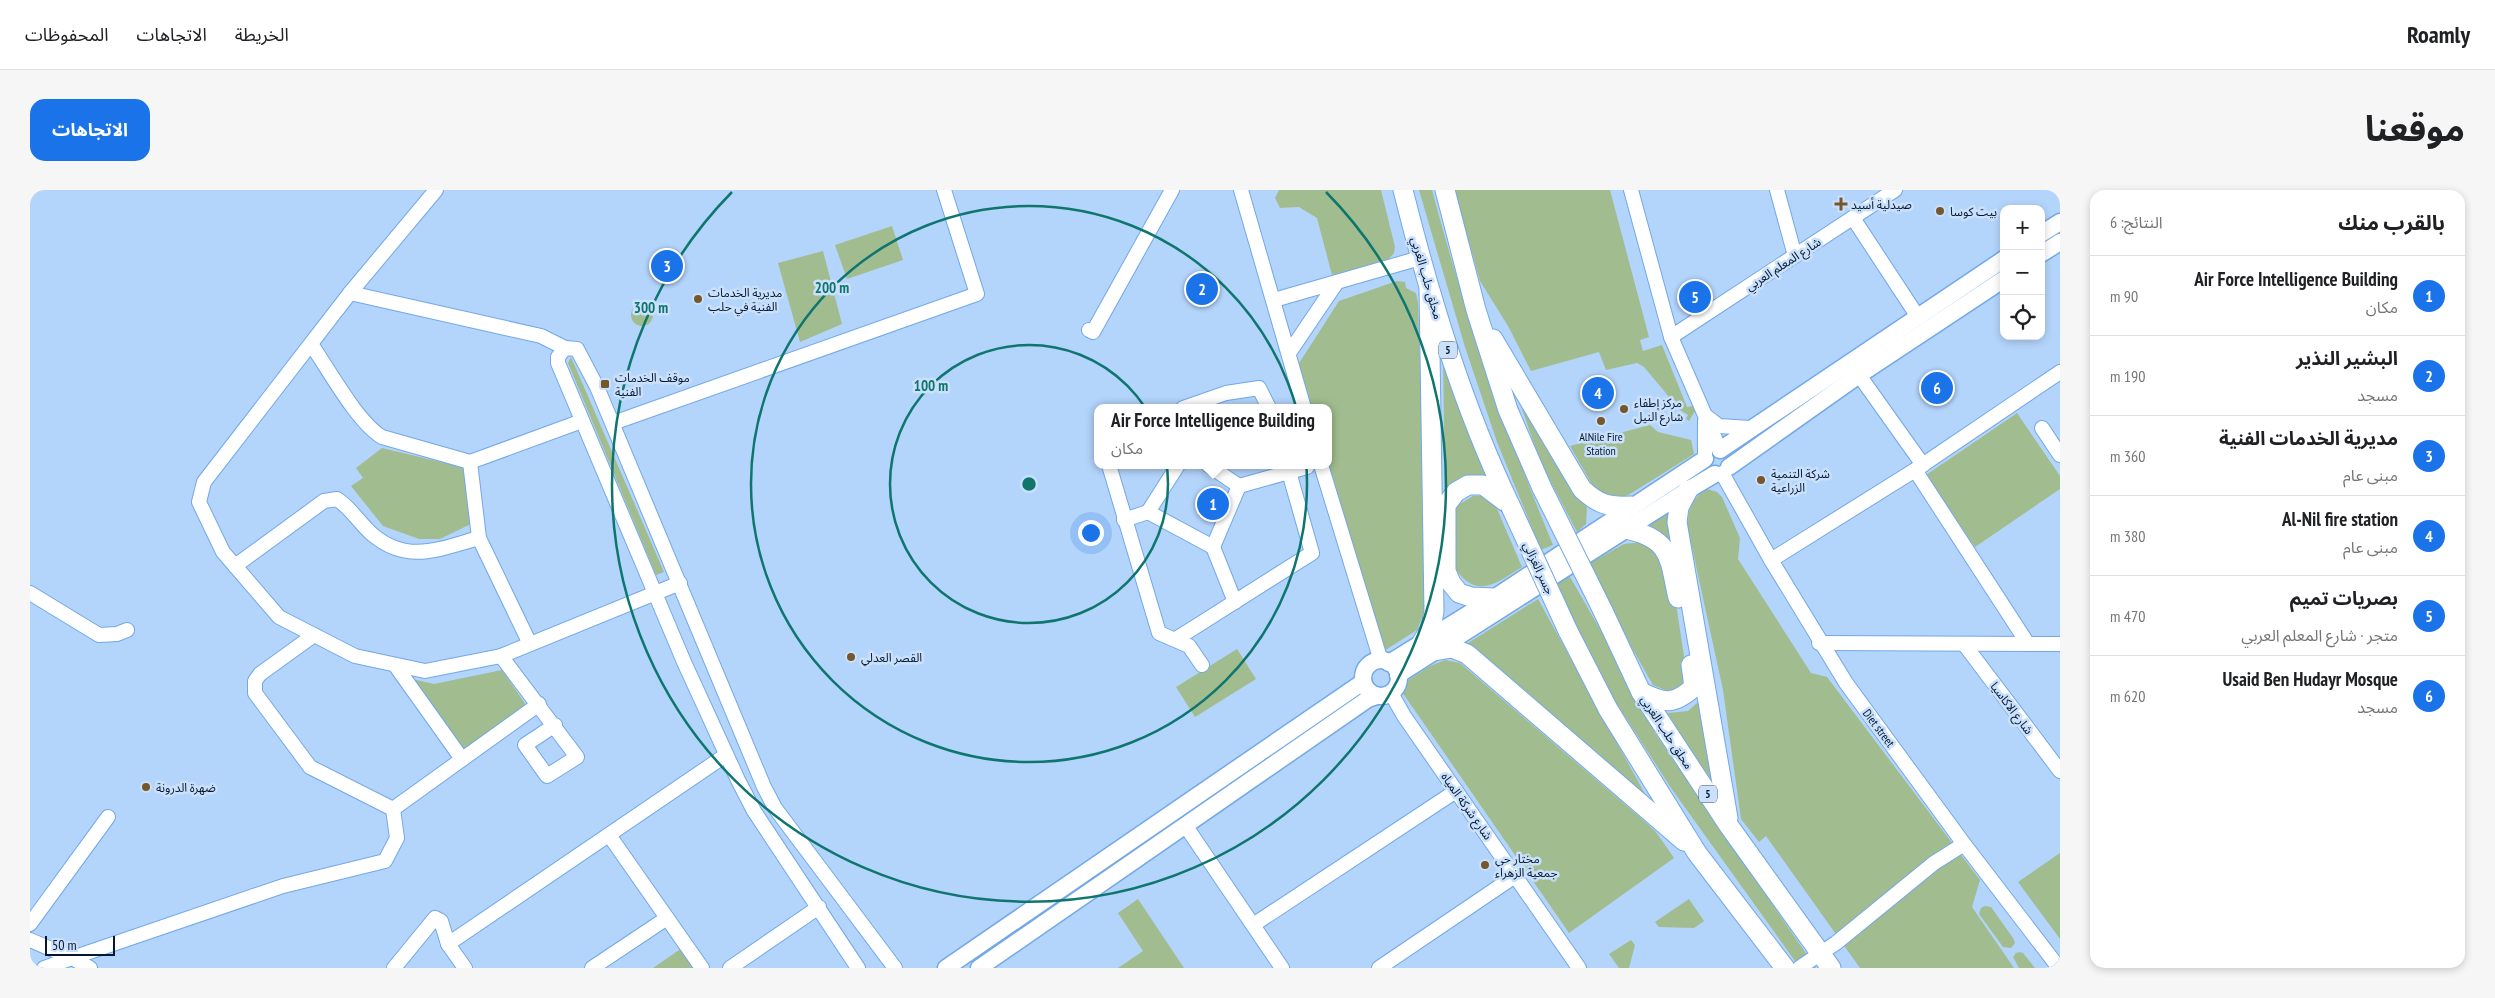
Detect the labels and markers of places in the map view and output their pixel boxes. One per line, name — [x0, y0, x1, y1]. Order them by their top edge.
place label: صيدلية أسيد — [1851, 197, 1912, 212]
marker: صيدلية أسيد — [1835, 198, 1847, 210]
place label: بيت كوسا — [1950, 204, 1997, 219]
marker: بيت كوسا — [1934, 205, 1946, 217]
pin: 3 — [651, 247, 683, 285]
pin: 2 — [1186, 270, 1218, 308]
pin: 5 — [1679, 278, 1711, 316]
place label: مديرية الخدمات الفنية في حلب — [708, 285, 782, 316]
marker: مديرية الخدمات الفنية في حلب — [692, 293, 704, 305]
pin: 6 — [1921, 369, 1953, 407]
place label: موقف الخدمات الفنية — [615, 370, 690, 399]
pin: 4 — [1582, 374, 1614, 412]
marker: موقف الخدمات الفنية — [599, 378, 611, 390]
place label: مركز إطفاء شارع النيل — [1634, 395, 1683, 426]
marker: مركز إطفاء شارع النيل — [1618, 403, 1630, 415]
marker: AlNile Fire Station — [1595, 415, 1607, 427]
place label: AlNile Fire Station — [1579, 429, 1623, 458]
place label: شركة التنمية الزراعية — [1771, 466, 1830, 495]
marker: شركة التنمية الزراعية — [1755, 474, 1767, 486]
centre of rings — [1020, 475, 1038, 493]
pin: 1 — [1197, 485, 1229, 523]
place label: القصر العدلي — [861, 650, 922, 667]
marker: القصر العدلي — [845, 651, 857, 663]
place label: ضهرة الدرونة — [156, 780, 216, 795]
marker: ضهرة الدرونة — [140, 781, 152, 793]
place label: مختار حي جمعية الزهراء — [1495, 851, 1558, 880]
marker: مختار حي جمعية الزهراء — [1479, 859, 1491, 871]

